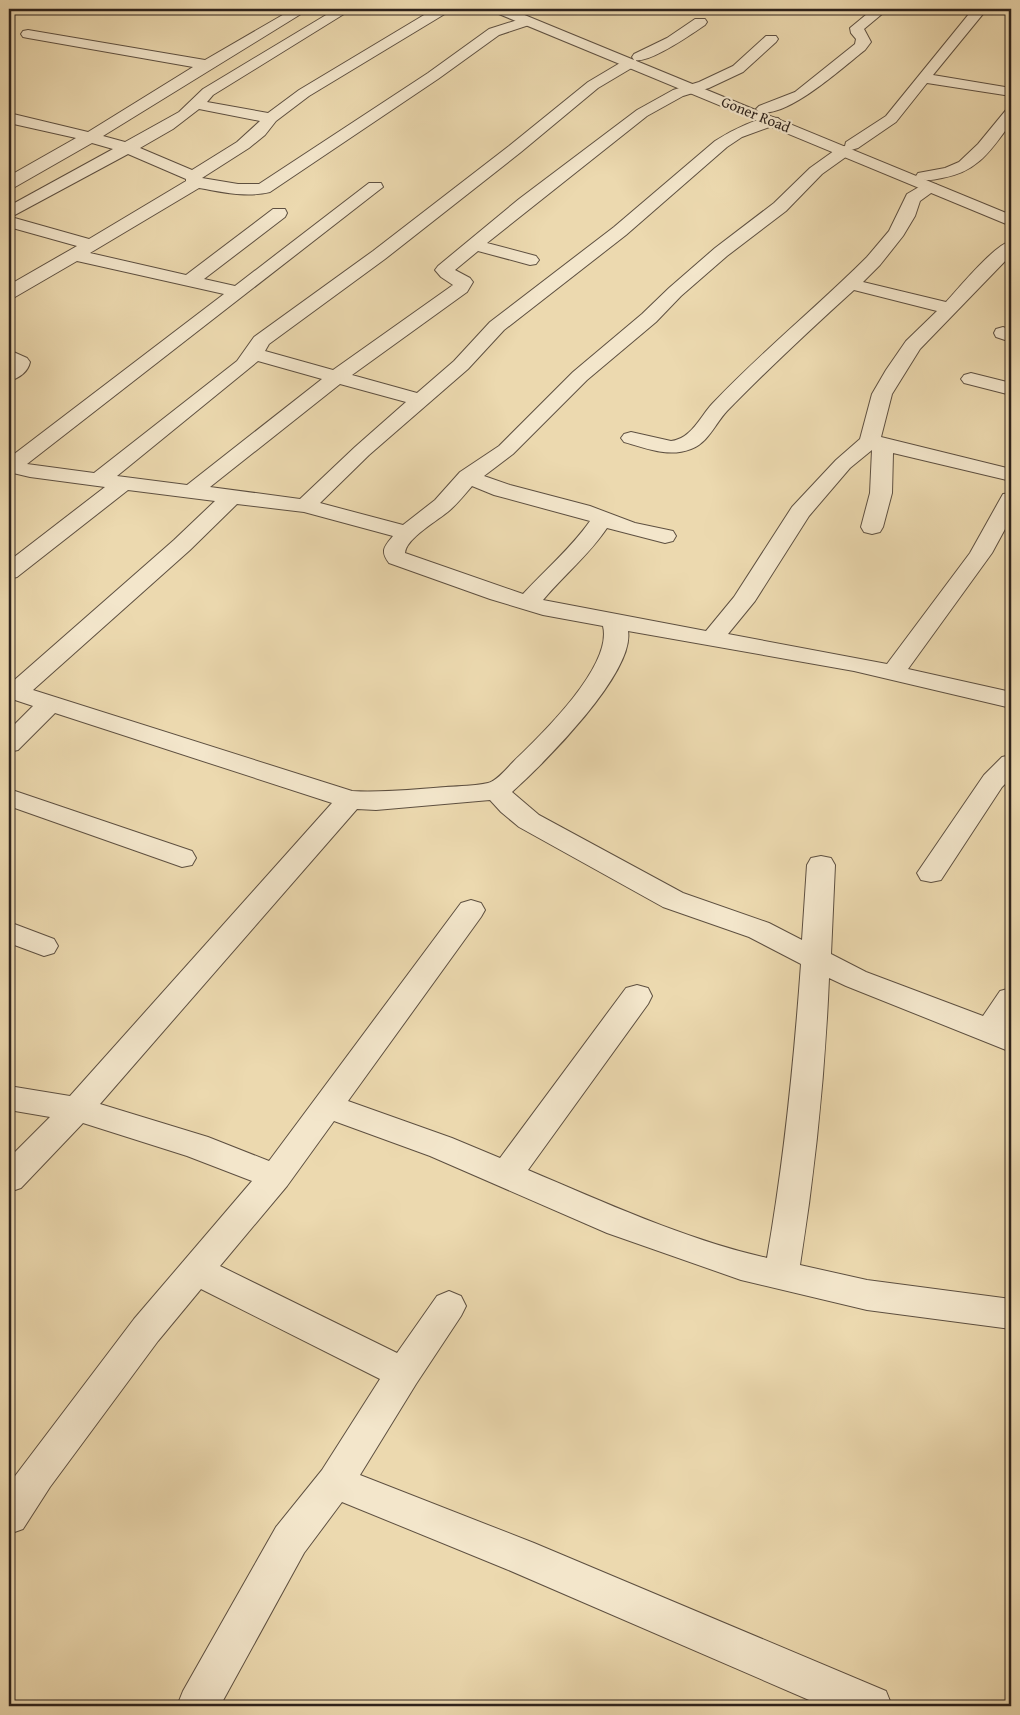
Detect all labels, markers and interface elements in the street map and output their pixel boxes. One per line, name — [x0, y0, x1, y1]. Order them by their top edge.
street label: Goner Road — [718, 91, 794, 137]

